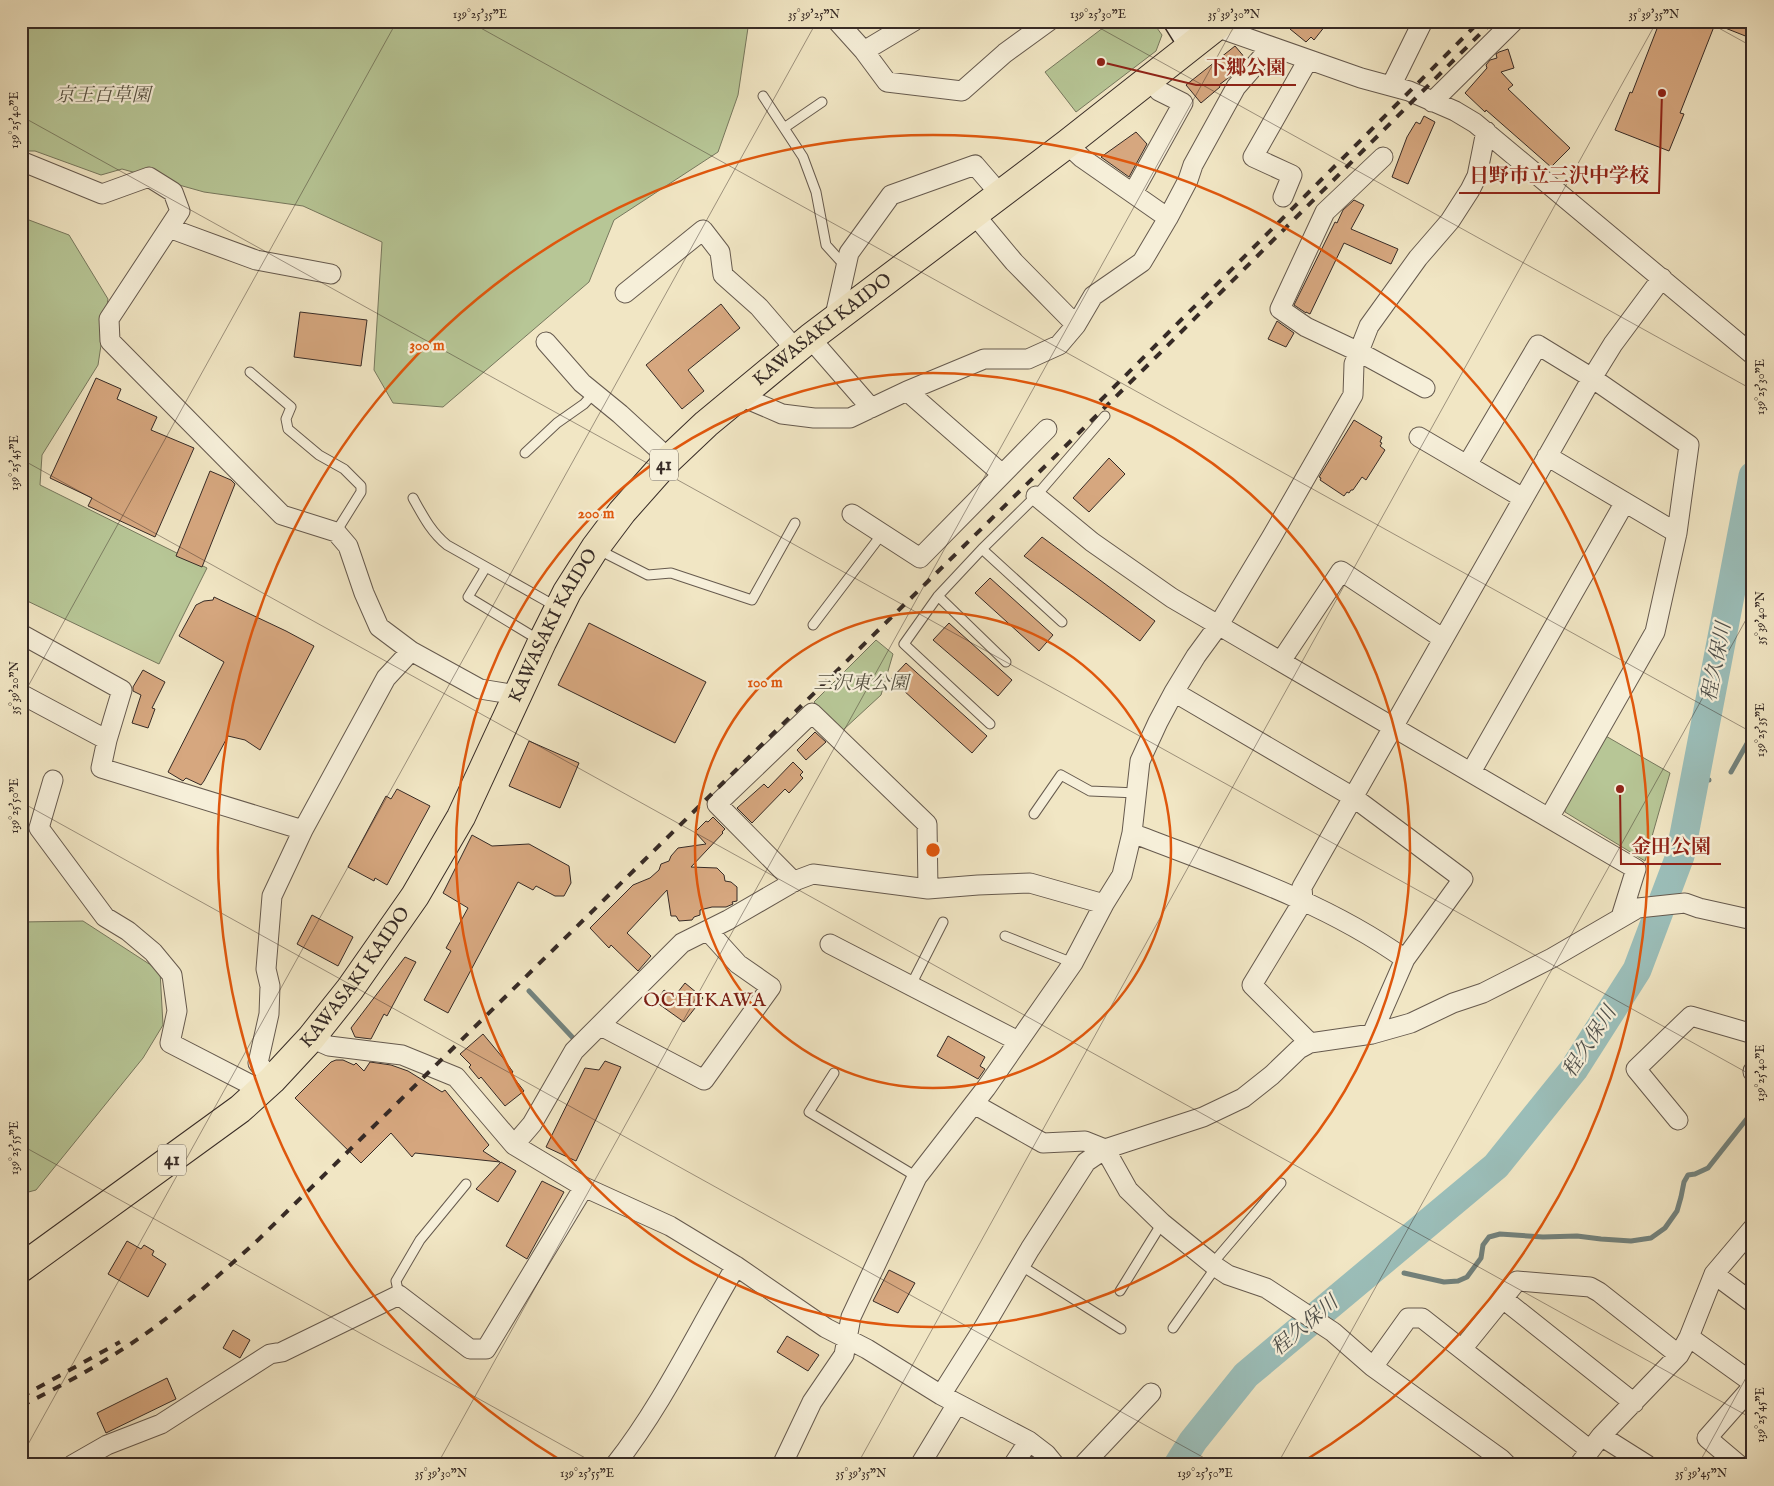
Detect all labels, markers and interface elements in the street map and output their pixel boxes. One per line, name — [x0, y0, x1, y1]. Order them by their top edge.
text: 139°25'35"E — [453, 7, 507, 22]
text: 35°39'25"N — [788, 7, 841, 22]
text: 139°25'30"E — [1070, 7, 1126, 22]
text: 35°39'30"N — [1208, 7, 1261, 22]
text: 35°39'35"N — [1629, 7, 1680, 22]
callout: 下郷公園 — [1196, 50, 1296, 85]
text: 下郷公園 — [1206, 56, 1286, 81]
park label: 京王百草園 — [55, 84, 153, 108]
text: 139°25'40"E — [7, 91, 22, 149]
callout: 日野市立三沢中学校 — [1459, 158, 1659, 193]
text: 日野市立三沢中学校 — [1469, 164, 1649, 189]
street label: KAWASAKI KAIDO — [748, 268, 897, 392]
text: 300 m — [409, 336, 445, 355]
text: 139°25'30"E — [1753, 359, 1768, 415]
text: 139°25'45"E — [7, 435, 22, 491]
road number: 41 — [650, 450, 678, 480]
text: 200 m — [578, 504, 615, 523]
street label: KAWASAKI KAIDO — [504, 544, 603, 707]
text: 35°39'40"N — [1753, 590, 1768, 645]
water label: 程久保川 — [1697, 618, 1737, 704]
text: 35°39'20"N — [7, 661, 22, 715]
park label: 三沢東公園 — [813, 672, 911, 696]
text: 100 m — [747, 673, 783, 692]
text: 139°25'35"E — [1753, 703, 1768, 757]
text: 139°25'50"E — [7, 778, 22, 834]
callout: 金田公園 — [1621, 829, 1721, 864]
text: 金田公園 — [1631, 835, 1711, 860]
centre of rings — [924, 841, 942, 859]
street label: KAWASAKI KAIDO — [295, 902, 416, 1054]
district label: OCHIKAWA — [643, 988, 767, 1013]
water label: 程久保川 — [1558, 1000, 1623, 1082]
text: 139°25'40"E — [1753, 1044, 1768, 1102]
text: 139°25'55"E — [7, 1121, 22, 1175]
road number: 41 — [158, 1144, 186, 1176]
water label: 程久保川 — [1266, 1289, 1345, 1361]
text: 139°25'45"E — [1753, 1387, 1768, 1443]
text: 35°39'30"N — [415, 1466, 468, 1481]
text: 139°25'55"E — [560, 1466, 614, 1481]
text: 35°39'35"N — [836, 1466, 887, 1481]
text: 139°25'50"E — [1177, 1466, 1233, 1481]
text: 35°39'45"N — [1675, 1466, 1728, 1481]

